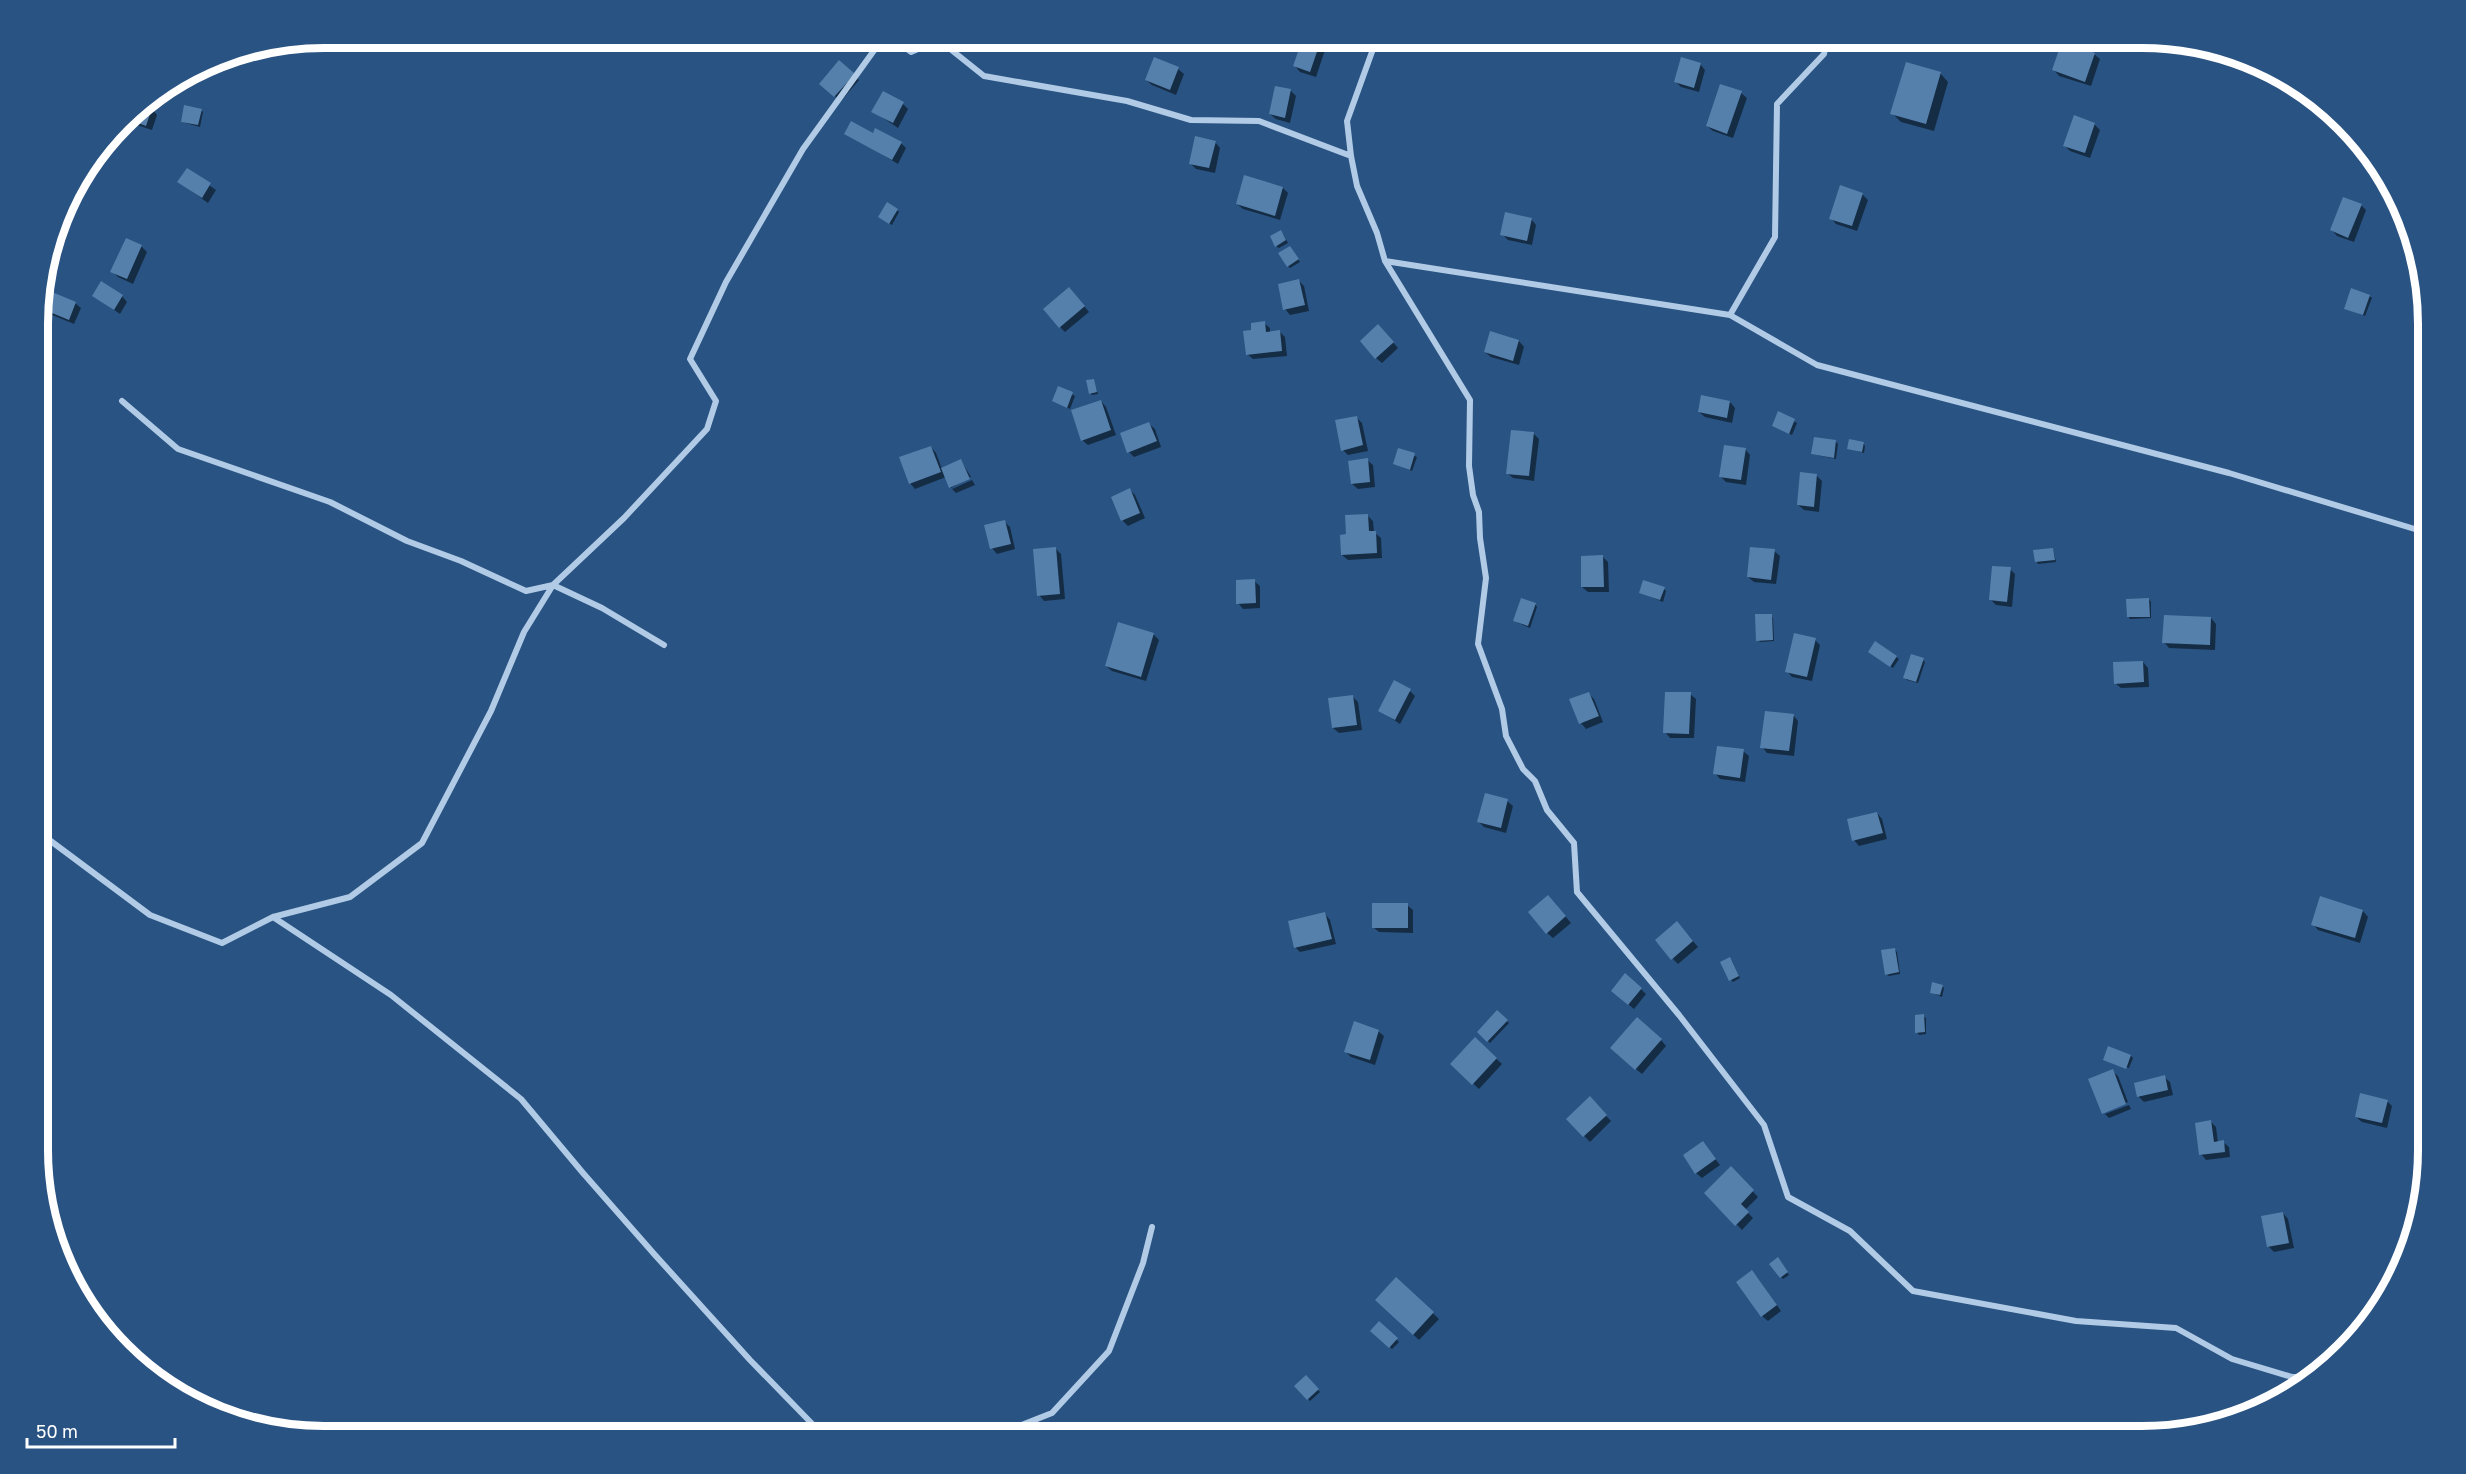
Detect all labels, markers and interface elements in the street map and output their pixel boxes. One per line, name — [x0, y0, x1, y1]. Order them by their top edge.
scale bar — [27, 1411, 176, 1449]
text: 50 m — [36, 1420, 78, 1442]

